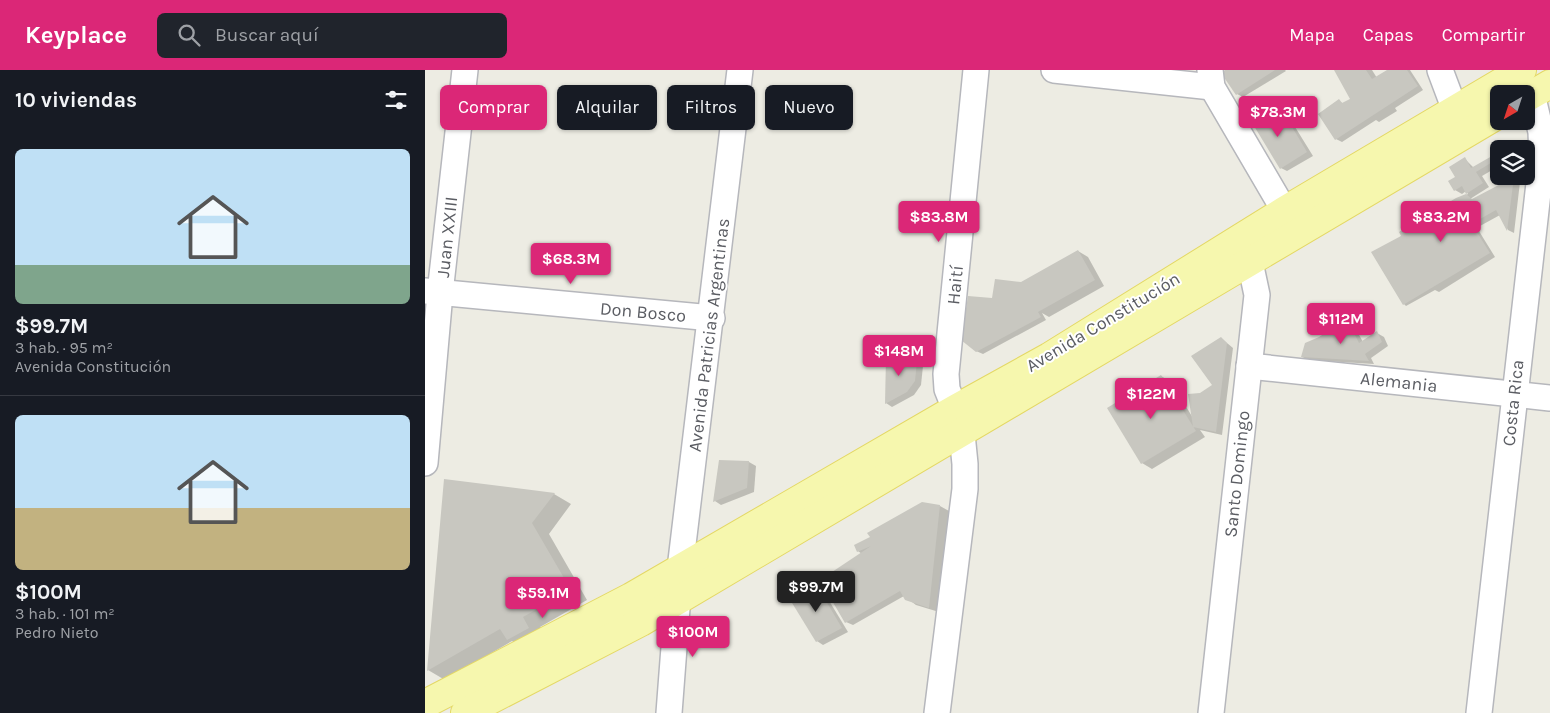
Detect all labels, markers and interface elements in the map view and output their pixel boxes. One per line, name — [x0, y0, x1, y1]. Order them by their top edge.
search box — [157, 13, 507, 58]
text: Keyplace — [25, 21, 127, 49]
icon: search — [175, 21, 203, 49]
text: Buscar aquí — [215, 24, 319, 46]
text: Mapa — [1289, 24, 1335, 46]
text: Capas — [1363, 24, 1414, 46]
text: Compartir — [1442, 24, 1525, 46]
chip: Comprar — [440, 85, 547, 130]
chip: Alquilar — [557, 85, 657, 130]
chip: Filtros — [667, 85, 755, 130]
chip: Nuevo — [765, 85, 853, 130]
north arrow — [1490, 85, 1535, 130]
map controls — [1490, 85, 1535, 185]
icon: filters — [382, 86, 410, 114]
text: 10 viviendas — [15, 88, 137, 112]
pin: $78.3M — [1237, 96, 1319, 138]
text: $78.3M — [1250, 102, 1306, 121]
button: layers — [1490, 140, 1535, 185]
icon: home — [168, 182, 258, 272]
street label: Juan XXIII — [432, 195, 462, 279]
pin: $83.8M — [898, 200, 980, 243]
pin: $83.2M — [1400, 200, 1482, 243]
text: $83.8M — [909, 207, 969, 226]
text: $83.2M — [1412, 207, 1470, 226]
street label: Avenida Patricias Argentinas — [684, 217, 734, 453]
pin: $68.3M — [530, 242, 612, 285]
text: $68.3M — [542, 249, 600, 268]
street label: Haití — [942, 264, 968, 306]
street label: Avenida Constitución — [1022, 267, 1184, 377]
street label: Don Bosco — [599, 297, 687, 327]
pin: $112M — [1306, 302, 1376, 345]
text: $112M — [1318, 309, 1364, 328]
text: $99.7M — [15, 314, 88, 338]
pin: $148M — [864, 334, 934, 377]
text: 3 hab. · 95 m² — [15, 338, 113, 357]
text: $148M — [874, 341, 924, 360]
text: Avenida Constitución — [15, 357, 171, 376]
street label: Costa Rica — [1498, 359, 1528, 447]
street label: Alemania — [1359, 367, 1439, 397]
pin: $122M — [1116, 378, 1186, 420]
text: $122M — [1126, 384, 1176, 403]
street label: Santo Domingo — [1219, 410, 1255, 538]
icon: home — [168, 447, 258, 537]
pin: $99.7M — [775, 570, 857, 613]
pin: $59.1M — [502, 576, 584, 619]
text: $99.7M — [788, 577, 844, 596]
text: $100M — [15, 580, 82, 604]
text: $59.1M — [516, 583, 570, 602]
text: 3 hab. · 101 m² — [15, 604, 115, 623]
pin: $100M — [658, 616, 728, 658]
text: $100M — [668, 622, 718, 641]
text: Pedro Nieto — [15, 623, 99, 642]

